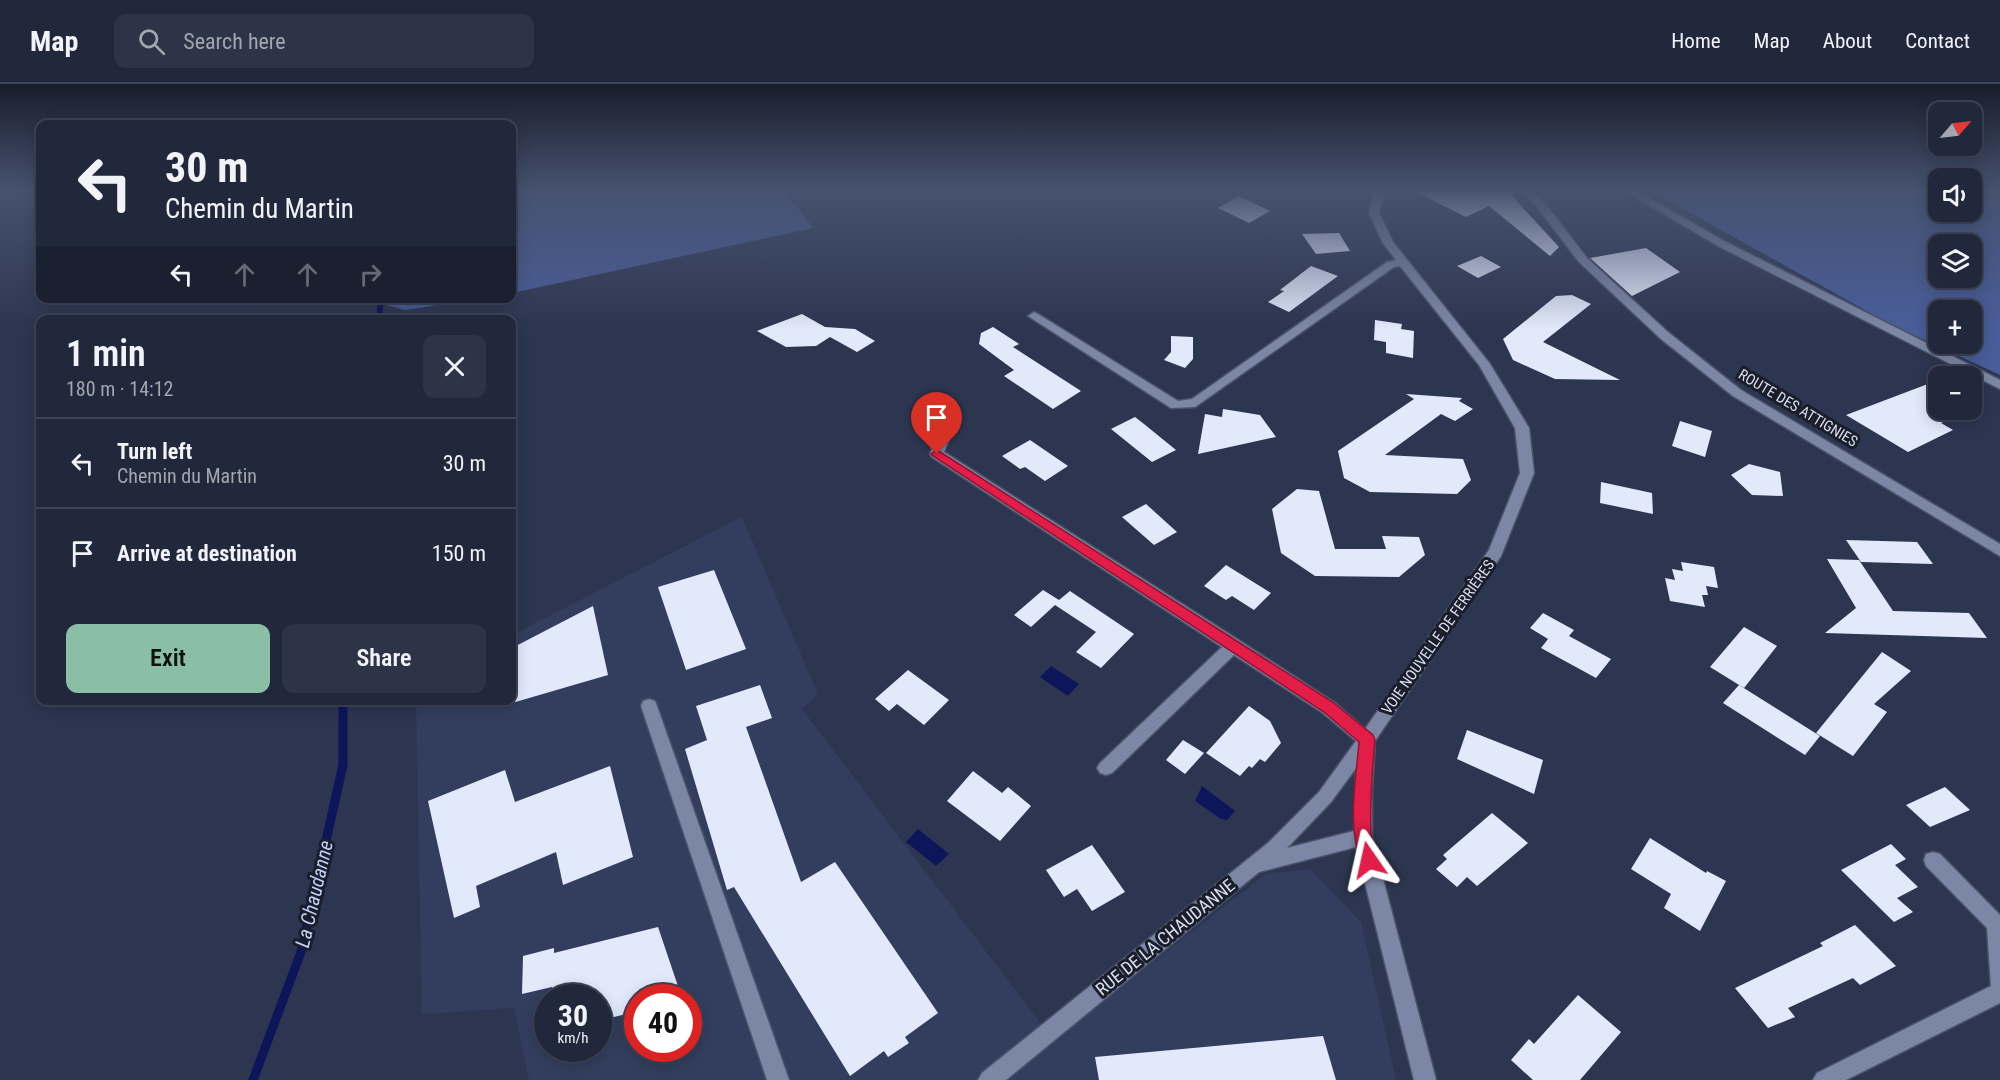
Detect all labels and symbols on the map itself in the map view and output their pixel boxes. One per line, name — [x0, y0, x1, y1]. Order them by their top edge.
north arrow — [1928, 102, 1982, 156]
street label: ROUTE DES ATTIGNIES — [1735, 365, 1861, 451]
pin — [911, 392, 962, 454]
street label: VOIE NOUVELLE DE FERRIÈRES — [1378, 556, 1498, 718]
position arrow — [1337, 828, 1401, 892]
water label: La Chaudanne — [290, 838, 338, 950]
street label: RUE DE LA CHAUDANNE — [1091, 874, 1239, 1000]
speed limit sign: 40 — [624, 984, 702, 1062]

